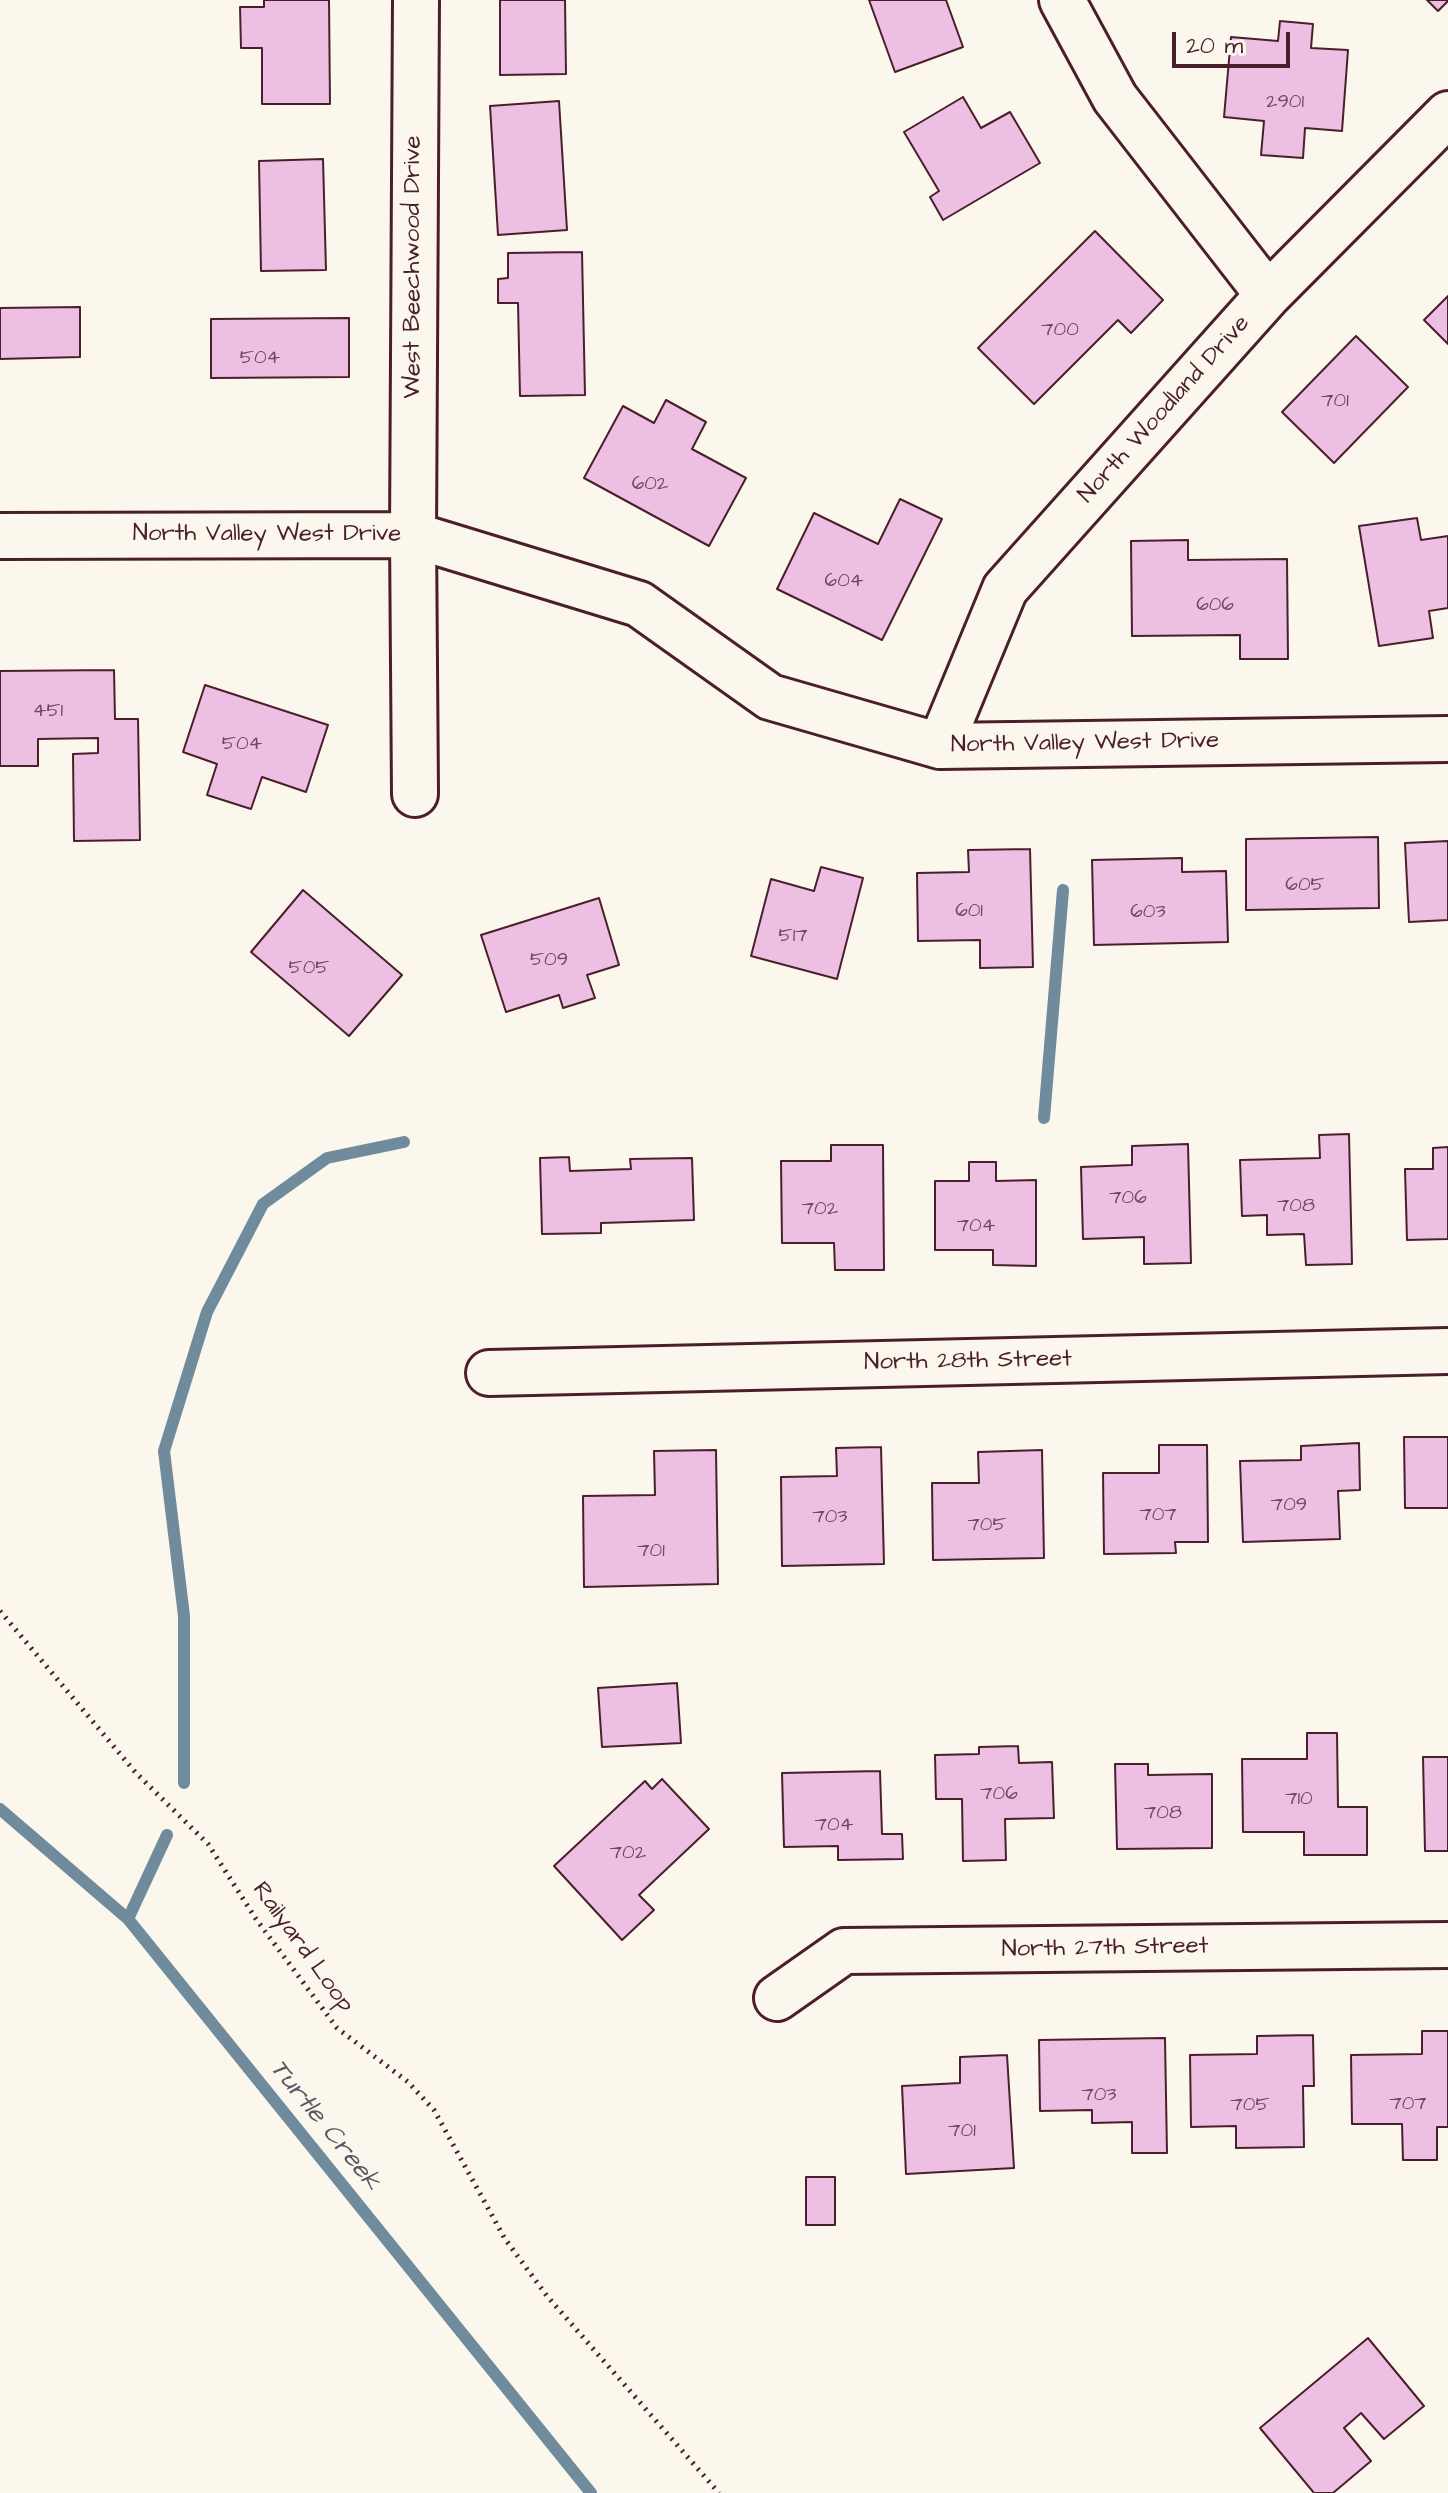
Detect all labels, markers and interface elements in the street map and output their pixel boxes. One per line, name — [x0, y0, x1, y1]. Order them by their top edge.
scale bar — [1176, 16, 1294, 66]
text: 20 m — [1186, 29, 1243, 63]
house number: 2901 — [1266, 91, 1304, 115]
street label: West Beechwood Drive — [400, 135, 428, 399]
street label: North Woodland Drive — [1073, 310, 1257, 510]
house number: 700 — [1041, 319, 1079, 343]
house number: 504 — [240, 347, 280, 371]
house number: 701 — [1321, 390, 1349, 414]
house number: 602 — [632, 473, 668, 497]
street label: North Valley West Drive — [133, 521, 401, 549]
house number: 604 — [825, 570, 863, 594]
house number: 606 — [1196, 594, 1234, 618]
house number: 451 — [33, 700, 63, 724]
street label: North Valley West Drive — [951, 727, 1219, 761]
house number: 504 — [222, 733, 262, 757]
house number: 605 — [1285, 874, 1325, 898]
house number: 601 — [955, 900, 983, 924]
house number: 603 — [1130, 901, 1166, 925]
house number: 517 — [778, 925, 808, 949]
house number: 509 — [530, 949, 568, 973]
house number: 505 — [289, 957, 329, 981]
house number: 706 — [1109, 1187, 1147, 1211]
house number: 708 — [1277, 1195, 1315, 1219]
house number: 702 — [802, 1198, 838, 1222]
house number: 704 — [957, 1215, 995, 1239]
street label: North 28th Street — [864, 1346, 1072, 1378]
house number: 709 — [1271, 1494, 1307, 1518]
house number: 707 — [1139, 1504, 1177, 1528]
house number: 703 — [812, 1506, 848, 1530]
house number: 705 — [967, 1514, 1007, 1538]
house number: 701 — [637, 1540, 665, 1564]
house number: 706 — [980, 1783, 1018, 1807]
house number: 710 — [1285, 1788, 1313, 1812]
house number: 708 — [1144, 1802, 1182, 1826]
house number: 704 — [815, 1814, 853, 1838]
house number: 702 — [610, 1842, 646, 1866]
street label: Railyard Loop — [245, 1877, 359, 2019]
street label: North 27th Street — [1001, 1933, 1209, 1965]
water label: Turtle Creek — [262, 2054, 386, 2198]
house number: 703 — [1081, 2084, 1117, 2108]
house number: 707 — [1389, 2093, 1427, 2117]
house number: 705 — [1230, 2094, 1270, 2118]
house number: 701 — [948, 2120, 976, 2144]

